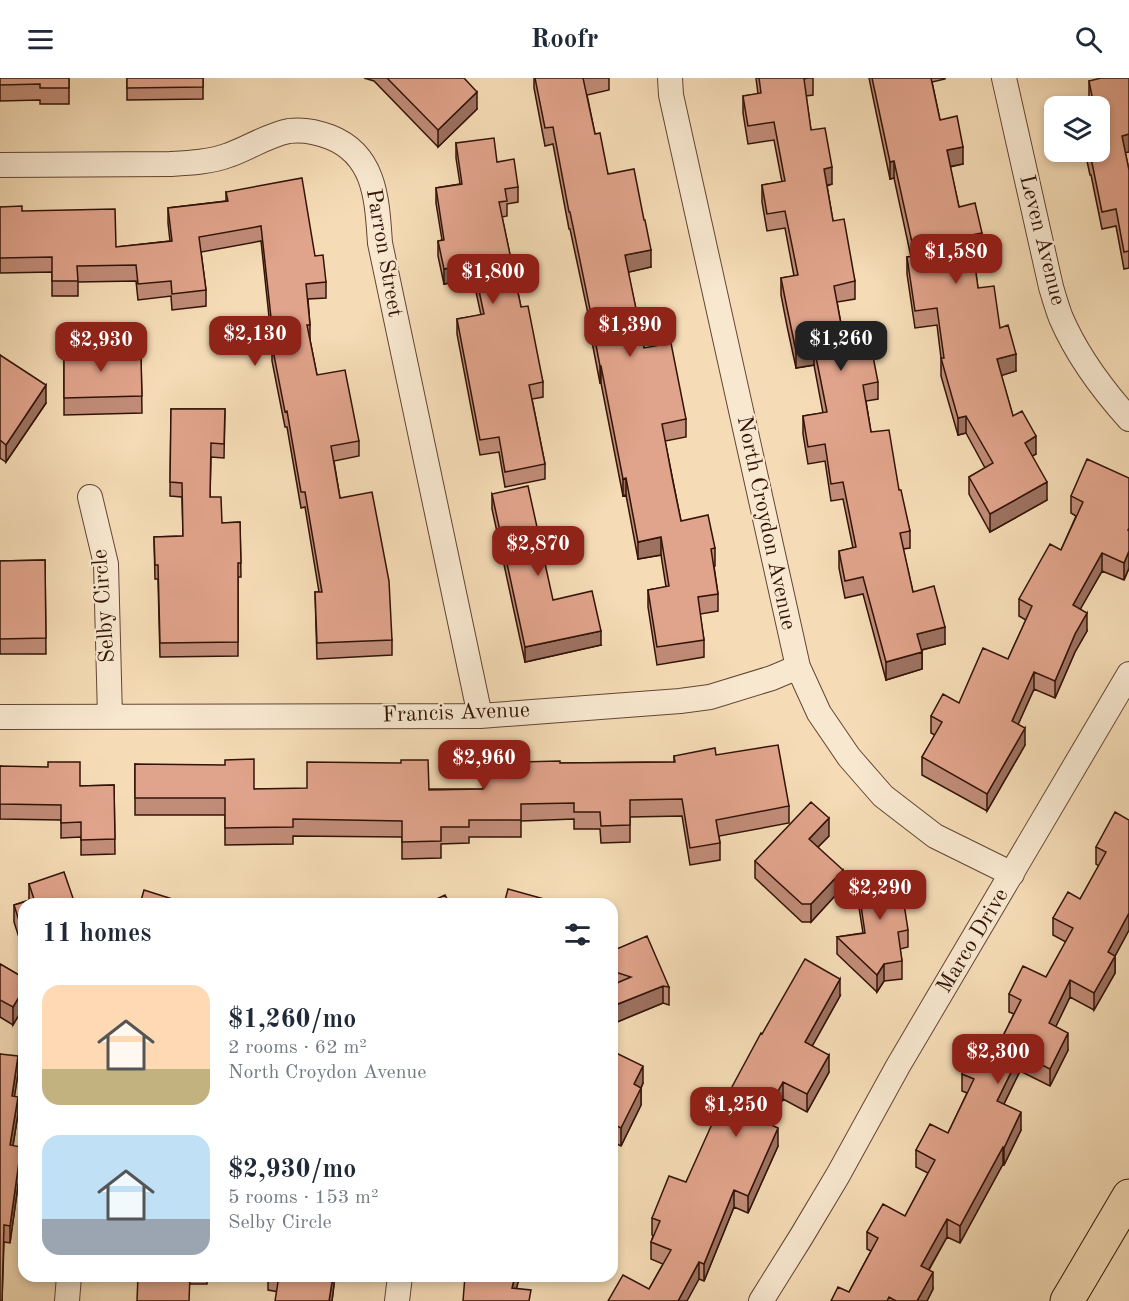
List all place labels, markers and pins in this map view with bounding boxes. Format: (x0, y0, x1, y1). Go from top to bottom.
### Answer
pin: $1,580 (907, 234, 1005, 285)
pin: $1,800 (444, 254, 542, 305)
pin: $1,390 (581, 307, 679, 358)
pin: $2,130 (206, 316, 304, 367)
pin: $1,260 (792, 321, 890, 372)
pin: $2,930 (52, 322, 150, 373)
pin: $2,870 (489, 526, 587, 577)
pin: $2,960 (435, 740, 533, 791)
pin: $2,290 (831, 870, 929, 921)
pin: $2,300 (949, 1034, 1047, 1085)
pin: $1,250 (687, 1087, 785, 1138)

